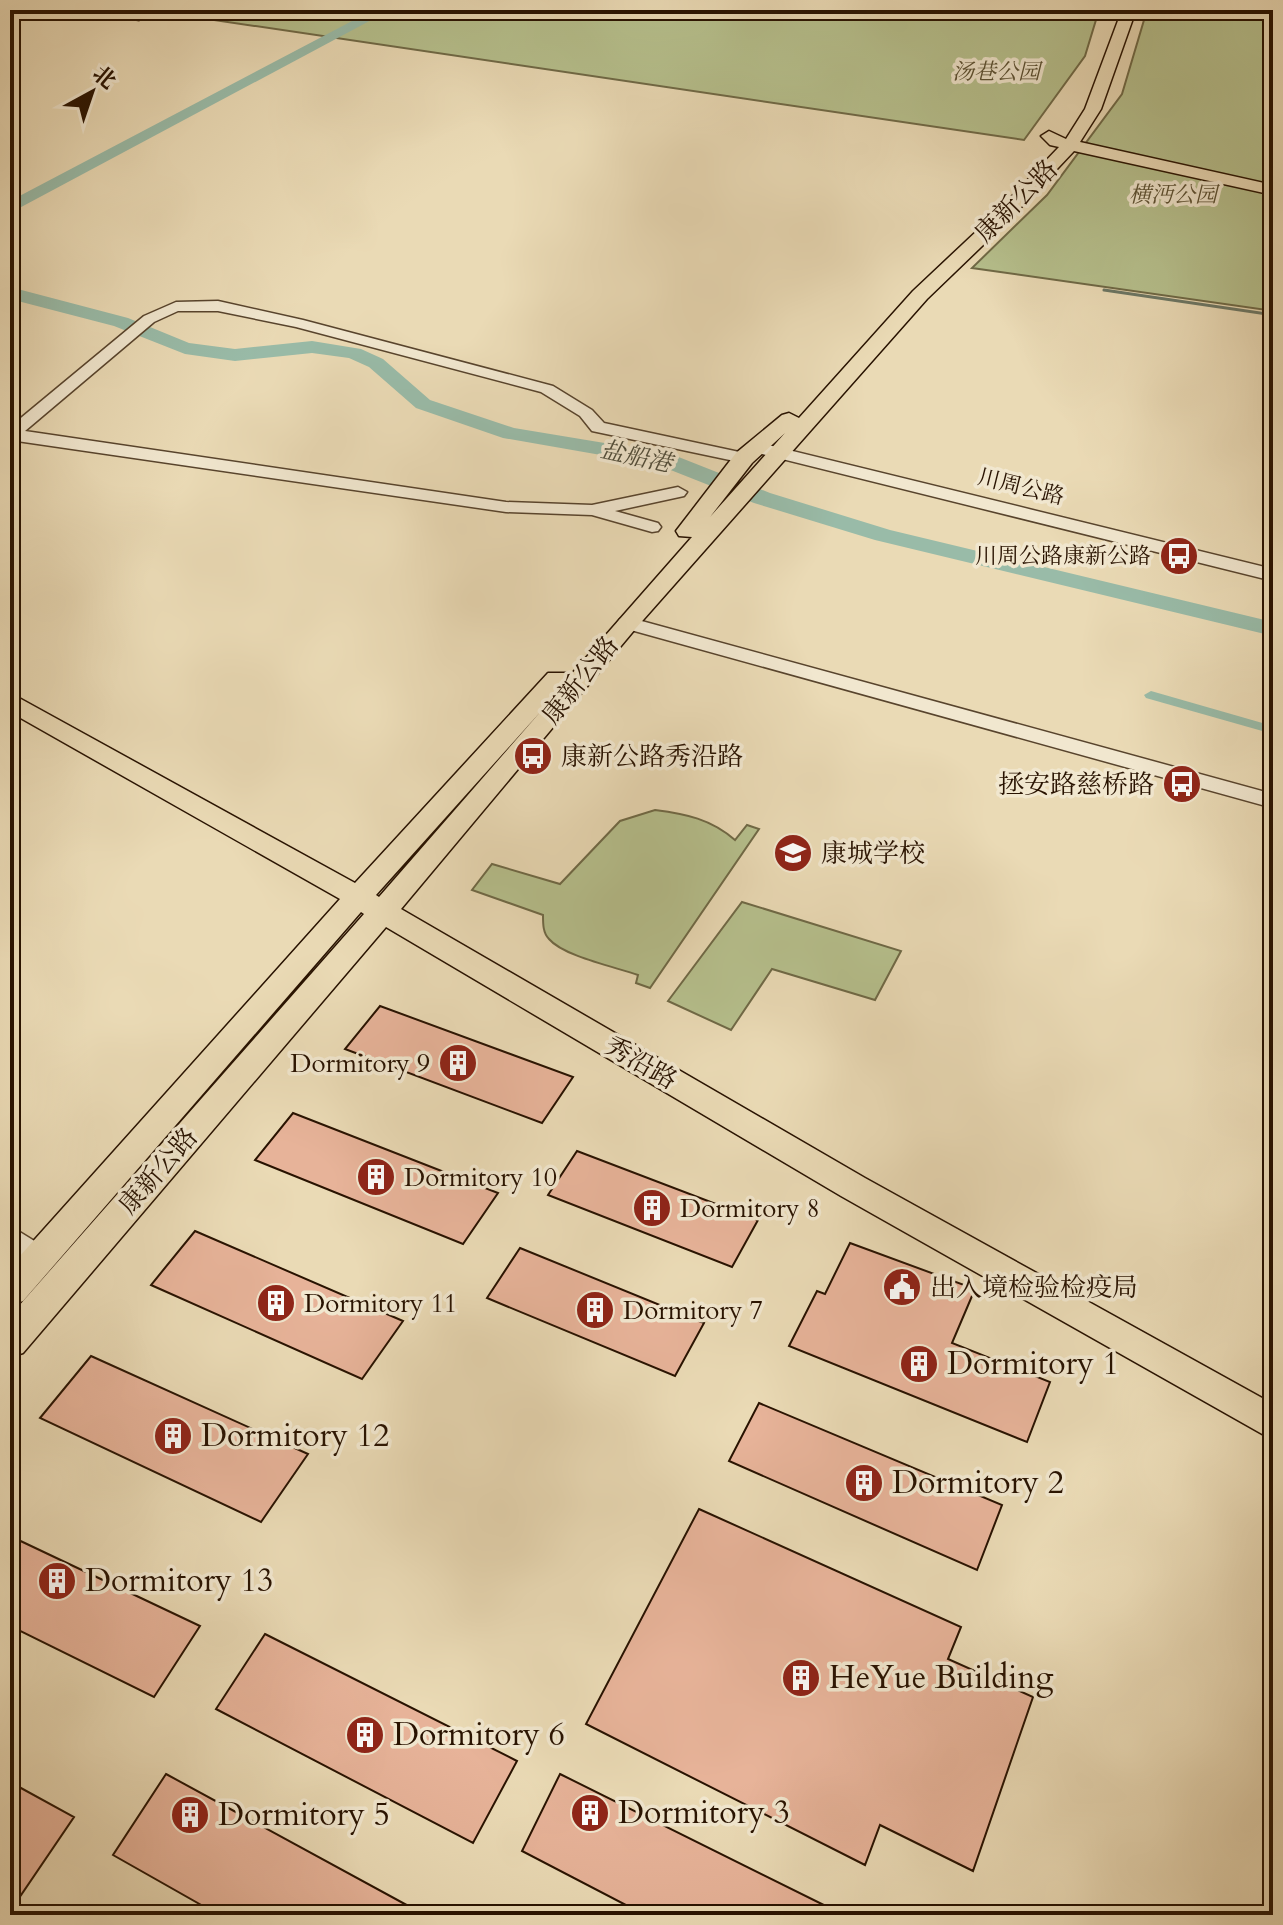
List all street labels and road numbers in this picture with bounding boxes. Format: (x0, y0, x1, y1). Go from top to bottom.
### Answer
street label: 康新公路 (967, 152, 1065, 250)
street label: 川周公路 (975, 462, 1067, 512)
street label: 康新公路 (534, 629, 626, 731)
street label: 秀沿路 (598, 1028, 684, 1098)
street label: 康新公路 (111, 1120, 205, 1222)

